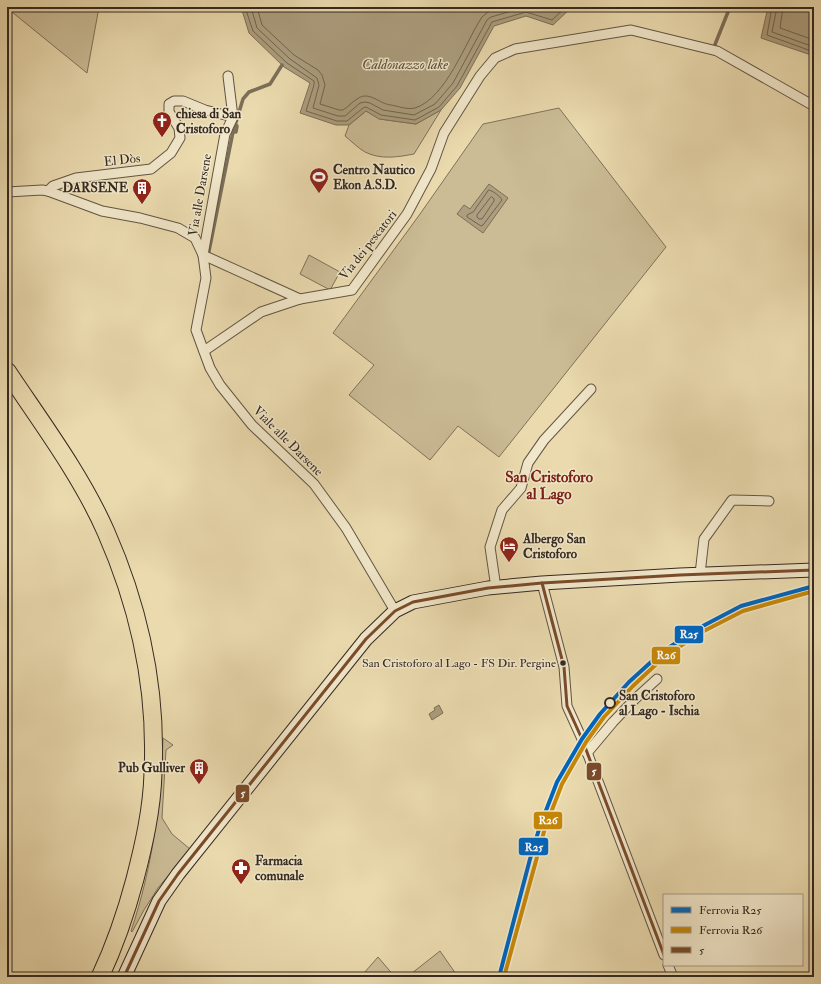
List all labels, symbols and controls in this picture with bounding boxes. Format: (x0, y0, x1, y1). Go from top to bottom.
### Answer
water label: Caldonazzo lake (362, 56, 448, 73)
place label: chiesa di San Cristoforo (176, 106, 242, 137)
church icon: chiesa di San Cristoforo (151, 110, 173, 138)
street label: El Dòs (103, 150, 142, 170)
street label: Via alle Darsene (185, 152, 215, 238)
place label: Centro Nautico Ekon A.S.D. (333, 162, 416, 193)
sports icon: Centro Nautico Ekon A.S.D. (308, 166, 330, 194)
building icon: DARSENE (131, 177, 153, 205)
place label: DARSENE (62, 180, 129, 196)
street label: Via dei pescatori (336, 206, 401, 284)
street label: Viale alle Darsene (250, 403, 327, 480)
district label: San Cristoforo al Lago (505, 468, 594, 505)
place label: Albergo San Cristoforo (522, 531, 586, 562)
hotel icon: Albergo San Cristoforo (498, 535, 520, 563)
line badge: R25 (674, 625, 704, 644)
text: R25 (680, 628, 698, 641)
line badge: R26 (651, 646, 681, 665)
text: R26 (657, 649, 677, 662)
place label: San Cristoforo al Lago - FS Dir. Pergine (362, 656, 556, 671)
marker: San Cristoforo al Lago - FS Dir. Pergine (558, 658, 568, 668)
place label: San Cristoforo al Lago - Ischia (619, 688, 700, 720)
marker: San Cristoforo al Lago - Ischia (604, 697, 616, 709)
building icon: Pub Gulliver (188, 757, 210, 785)
place label: Pub Gulliver (118, 760, 186, 776)
line badge: 5 (586, 762, 602, 781)
text: 5 (592, 765, 597, 778)
line badge: 5 (235, 784, 250, 803)
text: 5 (241, 787, 246, 800)
line badge: R26 (533, 811, 563, 830)
text: R26 (539, 814, 559, 827)
line badge: R25 (518, 837, 549, 856)
text: R25 (525, 841, 543, 854)
place label: Farmacia comunale (255, 853, 304, 884)
pharmacy icon: Farmacia comunale (230, 857, 252, 885)
legend (663, 894, 803, 966)
text: Ferrovia R25 (699, 903, 762, 918)
text: Ferrovia R26 (699, 923, 763, 938)
text: 5 (699, 943, 705, 958)

